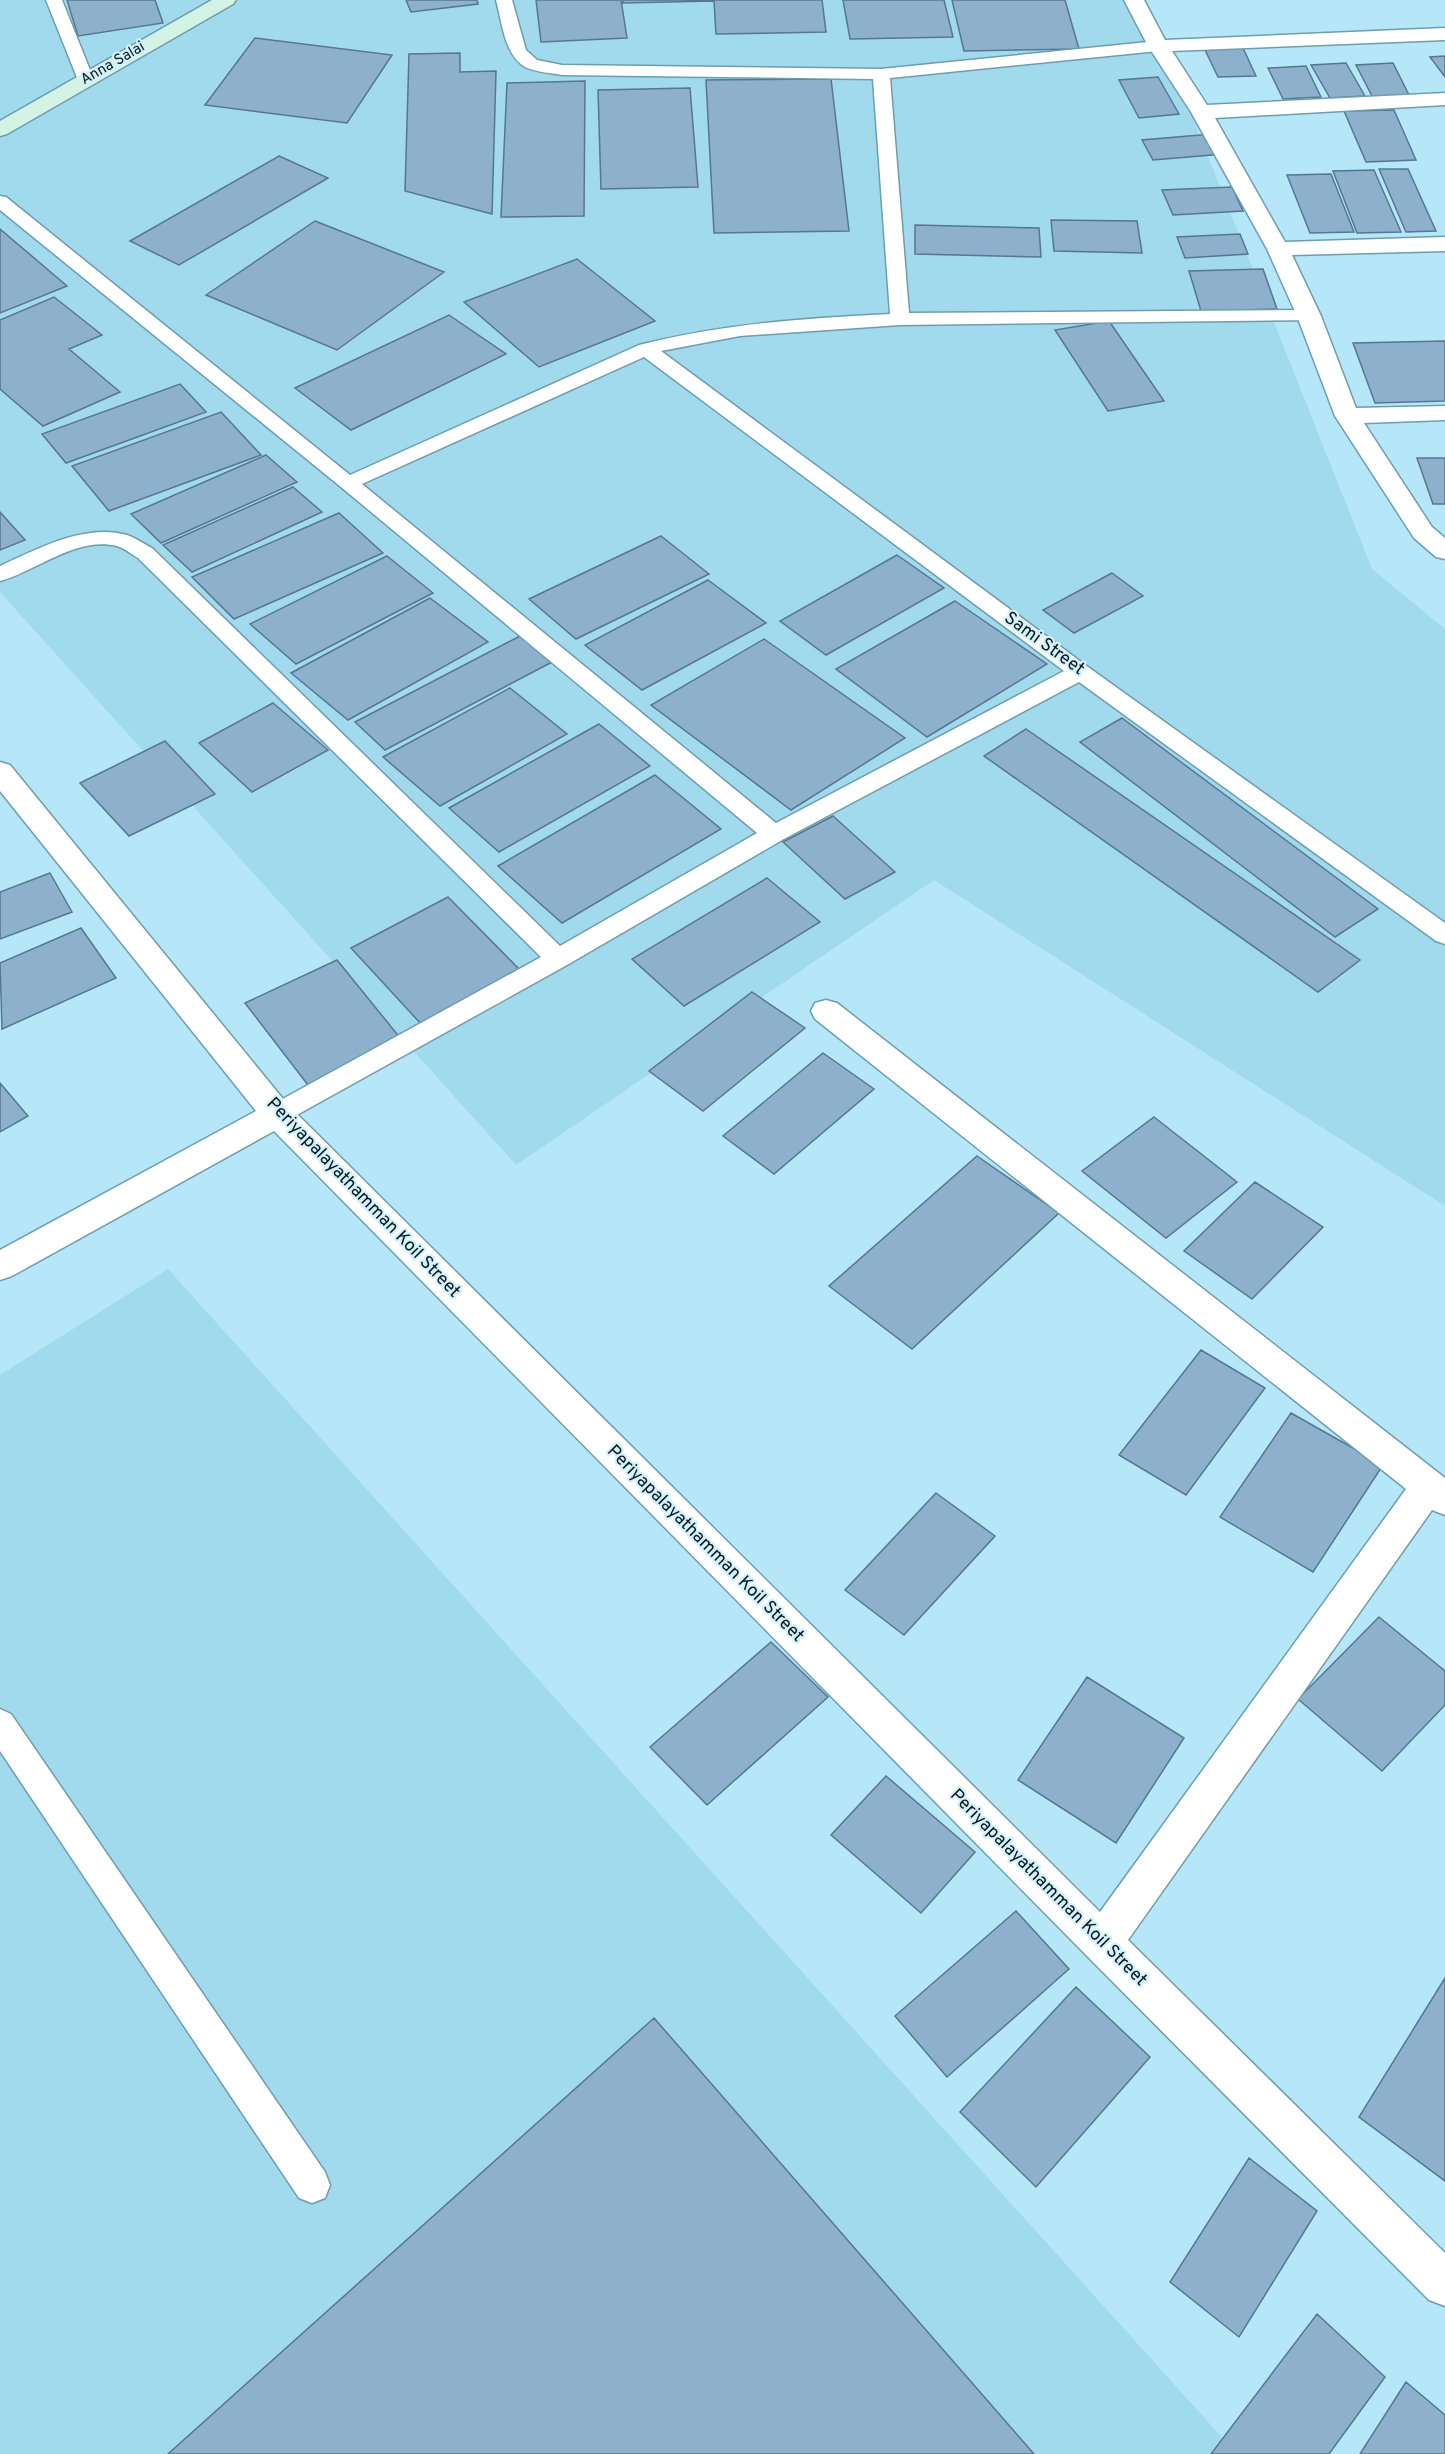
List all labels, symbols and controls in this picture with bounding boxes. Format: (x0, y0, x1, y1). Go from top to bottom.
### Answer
street label: Anna Salai (77, 38, 149, 90)
street label: Sami Street (999, 607, 1089, 681)
street label: Periyapalayathamman Koil Street (261, 1093, 465, 1303)
street label: Periyapalayathamman Koil Street (601, 1440, 809, 1648)
street label: Periyapalayathamman Koil Street (944, 1784, 1152, 1992)

